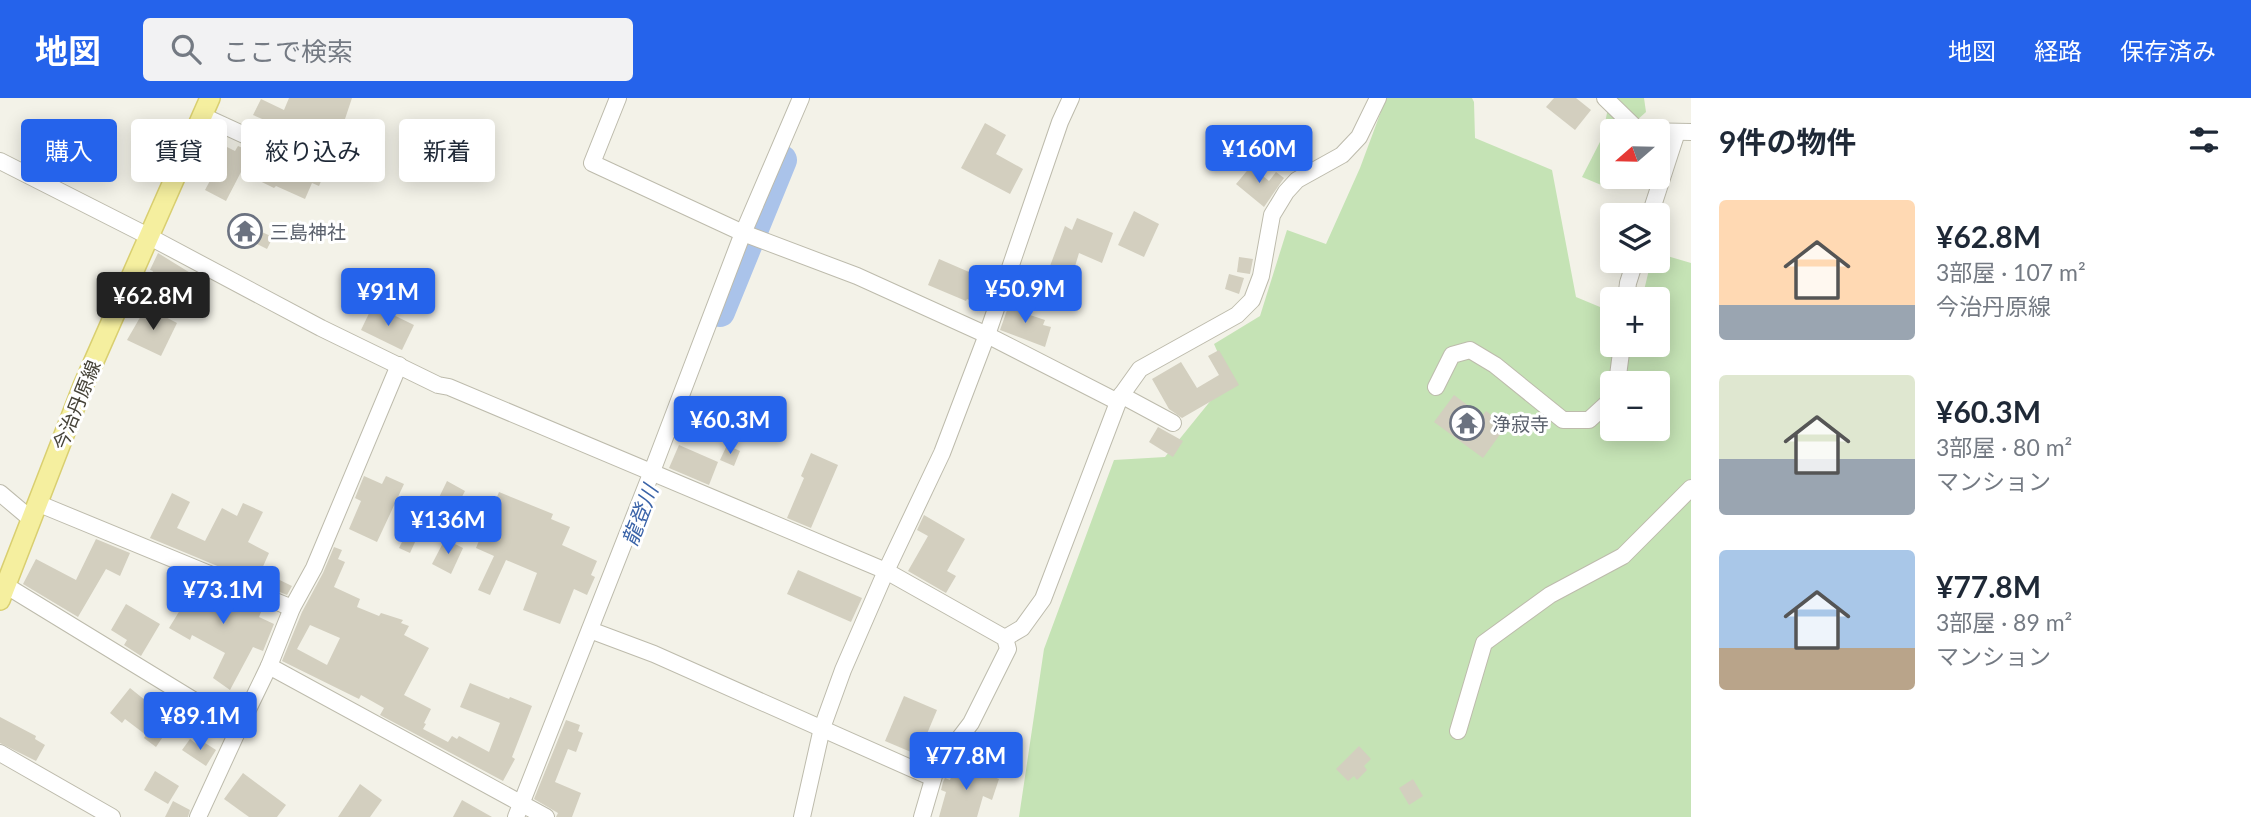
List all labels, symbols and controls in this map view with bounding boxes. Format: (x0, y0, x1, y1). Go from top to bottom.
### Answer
search box (143, 18, 633, 81)
text: 地図 (35, 30, 101, 70)
icon: search (167, 30, 205, 68)
text: ここで検索 (223, 35, 353, 67)
text: 地図 (1948, 36, 1996, 65)
text: 経路 (2034, 36, 2082, 65)
text: 保存済み (2120, 36, 2216, 65)
chip: 購入 (21, 119, 117, 182)
chip: 賃貸 (131, 119, 227, 182)
chip: 絞り込み (241, 119, 385, 182)
chip: 新着 (399, 119, 495, 182)
north arrow (1600, 119, 1670, 189)
map controls (1600, 119, 1670, 441)
icon: filters (2185, 121, 2223, 159)
text: 9件の物件 (1719, 123, 1856, 159)
pin: ¥160M (1210, 126, 1308, 185)
text: ¥160M (1221, 134, 1297, 162)
button: layers (1600, 203, 1670, 273)
temple icon: 三島神社 (226, 212, 264, 250)
text: ¥62.8M (1936, 218, 2041, 254)
place label: 三島神社 (270, 220, 346, 243)
icon: home (1775, 228, 1859, 312)
text: 3部屋 · 107 m² (1936, 258, 2086, 286)
pin: ¥50.9M (968, 266, 1082, 325)
pin: ¥91M (347, 268, 429, 328)
pin: ¥62.8M (96, 272, 210, 332)
text: ¥50.9M (985, 274, 1065, 302)
text: ¥91M (357, 277, 419, 305)
text: ¥62.8M (113, 281, 193, 309)
button: + (1600, 287, 1670, 357)
text: 今治丹原線 (1936, 292, 2051, 320)
street label: 今治丹原線 (48, 357, 104, 453)
button: − (1600, 371, 1670, 441)
text: ¥60.3M (1936, 393, 2041, 429)
pin: ¥60.3M (673, 396, 787, 456)
icon: home (1775, 403, 1859, 487)
temple icon: 浄寂寺 (1448, 404, 1486, 442)
text: ¥60.3M (690, 405, 770, 433)
place label: 浄寂寺 (1492, 412, 1549, 435)
text: 3部屋 · 80 m² (1936, 433, 2072, 461)
text: マンション (1936, 467, 2051, 495)
water label: 龍登川 (616, 479, 663, 549)
pin: ¥136M (399, 496, 497, 556)
text: ¥136M (410, 505, 486, 533)
pin: ¥73.1M (166, 566, 280, 626)
text: ¥77.8M (1936, 568, 2041, 604)
text: ¥73.1M (183, 575, 263, 603)
icon: home (1775, 578, 1859, 662)
text: 3部屋 · 89 m² (1936, 608, 2072, 636)
text: マンション (1936, 642, 2051, 670)
pin: ¥89.1M (143, 692, 257, 752)
text: ¥89.1M (160, 701, 240, 729)
pin: ¥77.8M (909, 732, 1023, 792)
text: ¥77.8M (926, 741, 1006, 769)

